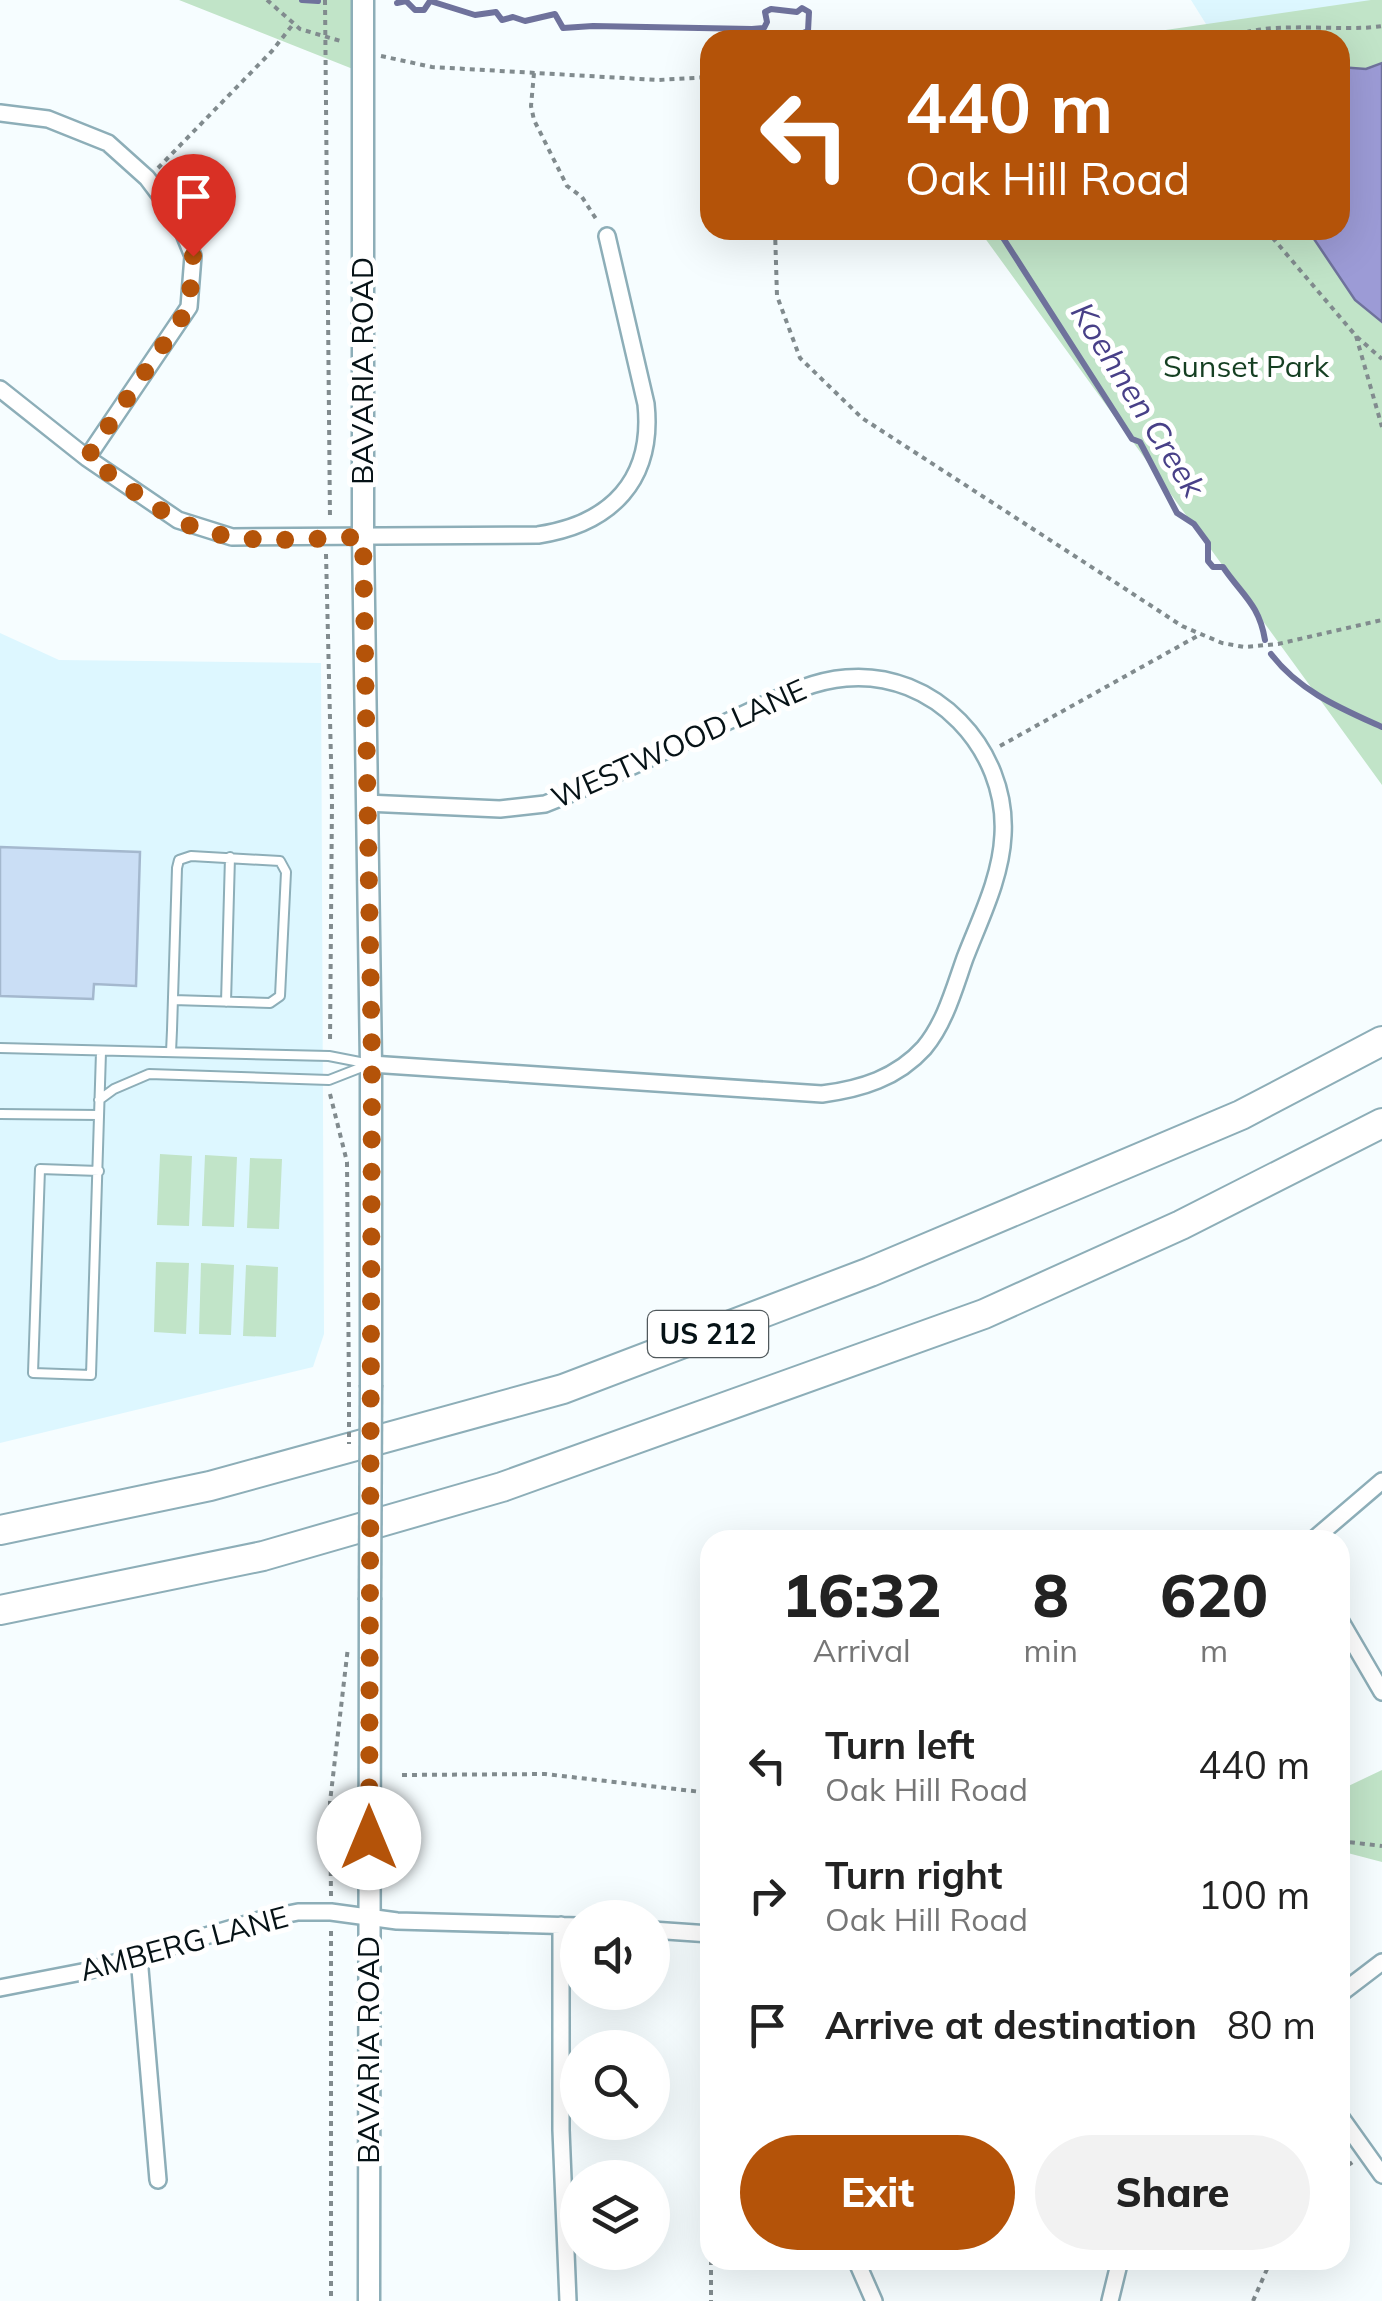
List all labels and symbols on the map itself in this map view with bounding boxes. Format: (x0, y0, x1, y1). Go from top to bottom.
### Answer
pin (151, 154, 236, 257)
street label: BAVARIA ROAD (343, 257, 381, 485)
water label: Koehnen Creek (1063, 295, 1215, 506)
park label: Sunset Park (1163, 347, 1330, 385)
street label: WESTWOOD LANE (545, 670, 812, 816)
road number: US 212 (648, 1311, 768, 1357)
position arrow (317, 1786, 421, 1890)
street label: AMBERG LANE (75, 1897, 292, 1989)
street label: BAVARIA ROAD (349, 1936, 387, 2164)

